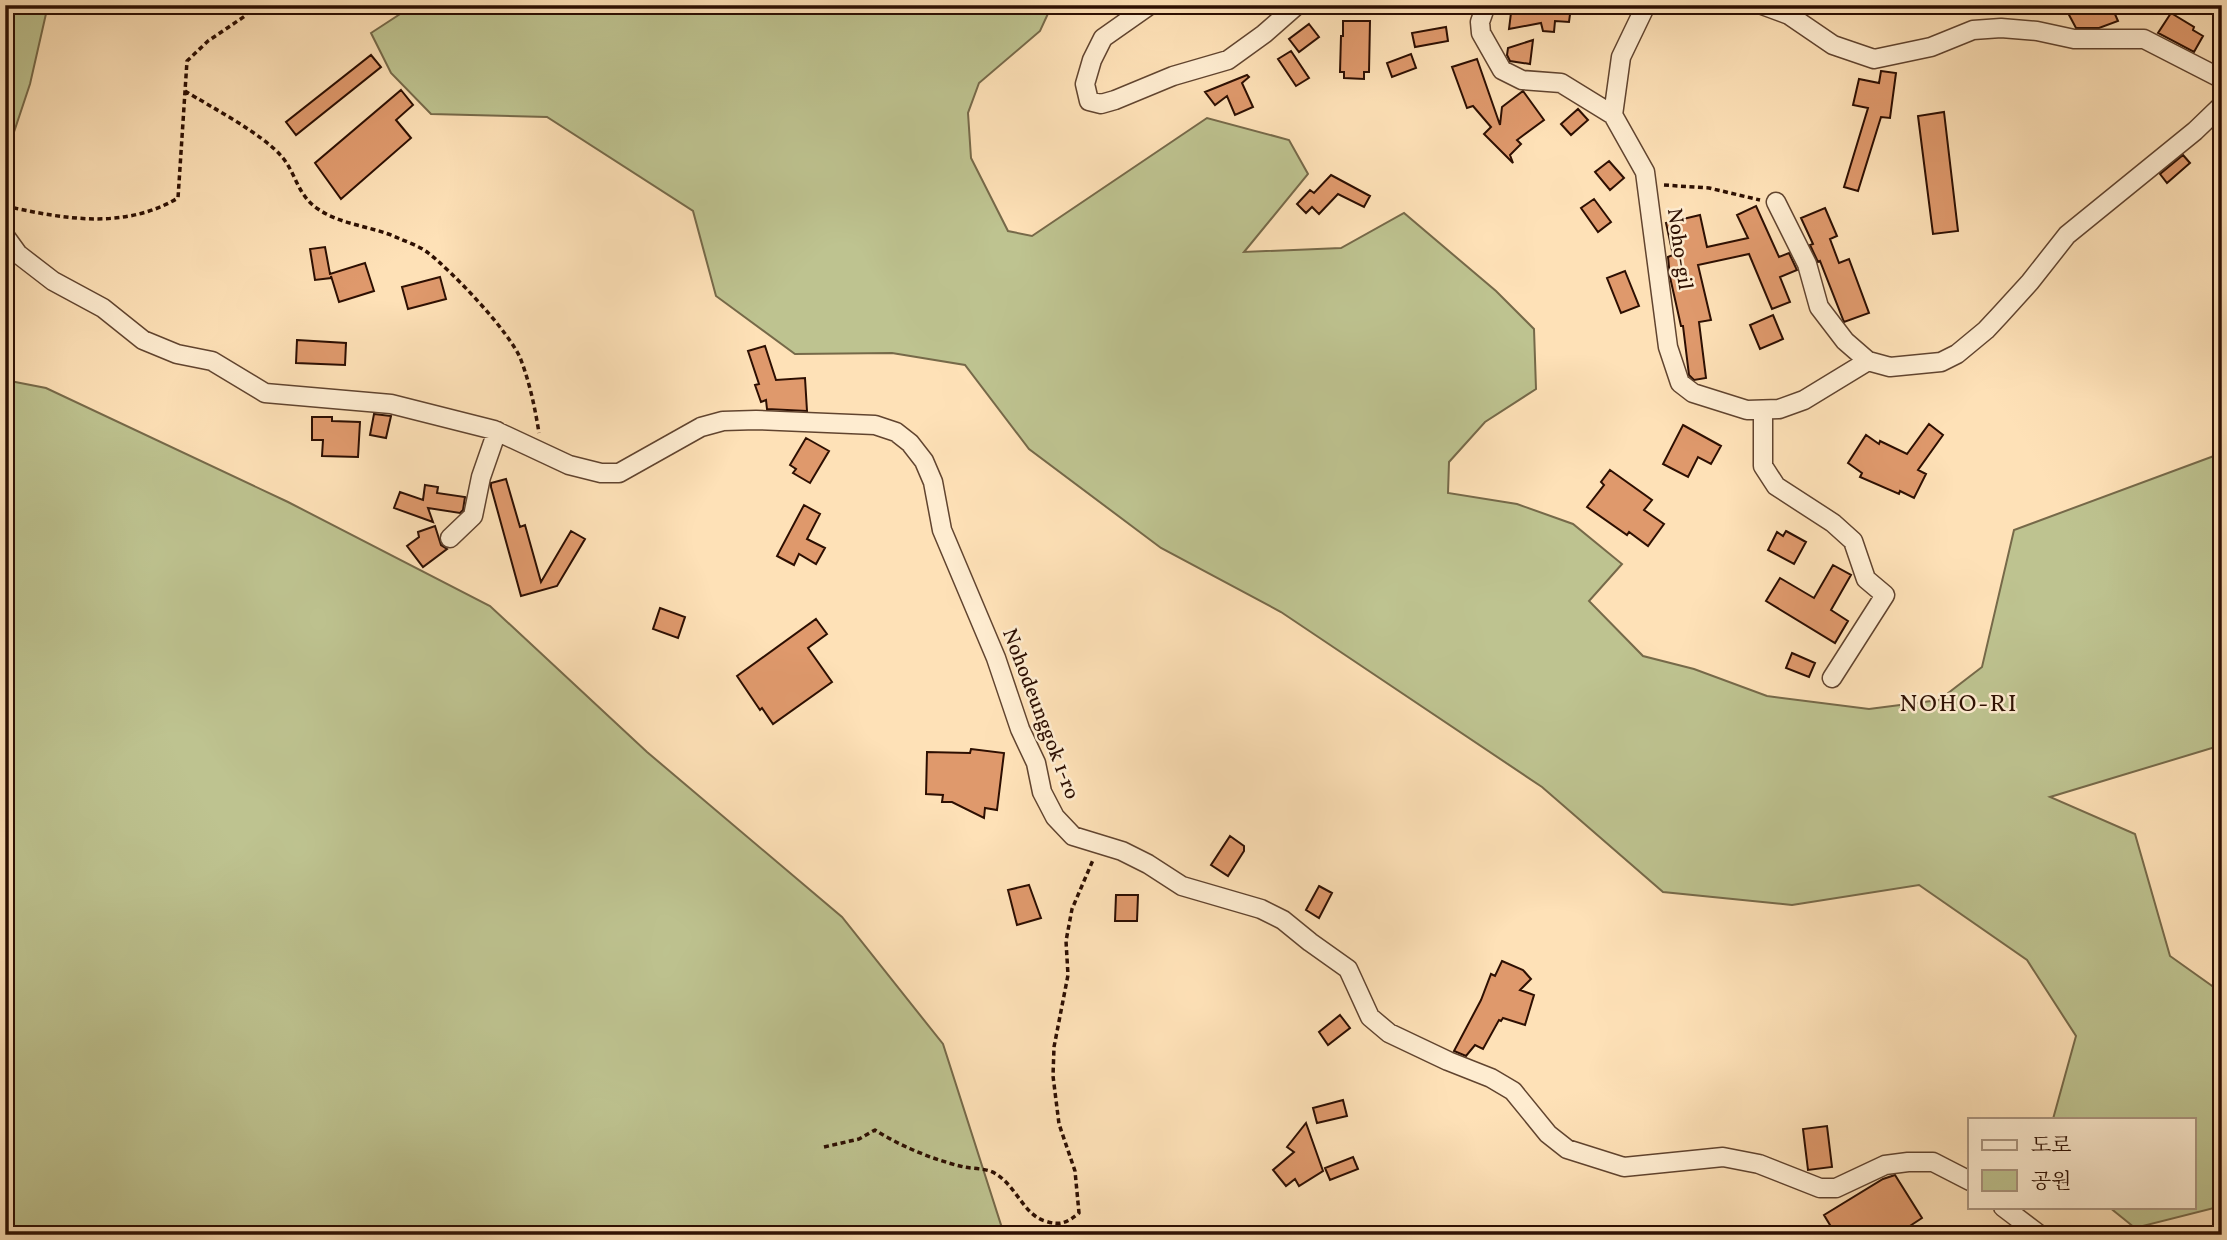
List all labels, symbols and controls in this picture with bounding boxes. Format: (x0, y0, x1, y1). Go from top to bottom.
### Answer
street label: Noho-gil (1659, 206, 1699, 292)
street label: Nohodeunggok 1-ro (994, 624, 1086, 804)
district label: NOHO-RI (1899, 688, 2019, 722)
legend (1968, 1118, 2196, 1208)
text: 도로 (2031, 1132, 2072, 1161)
text: 공원 (2031, 1168, 2072, 1197)

